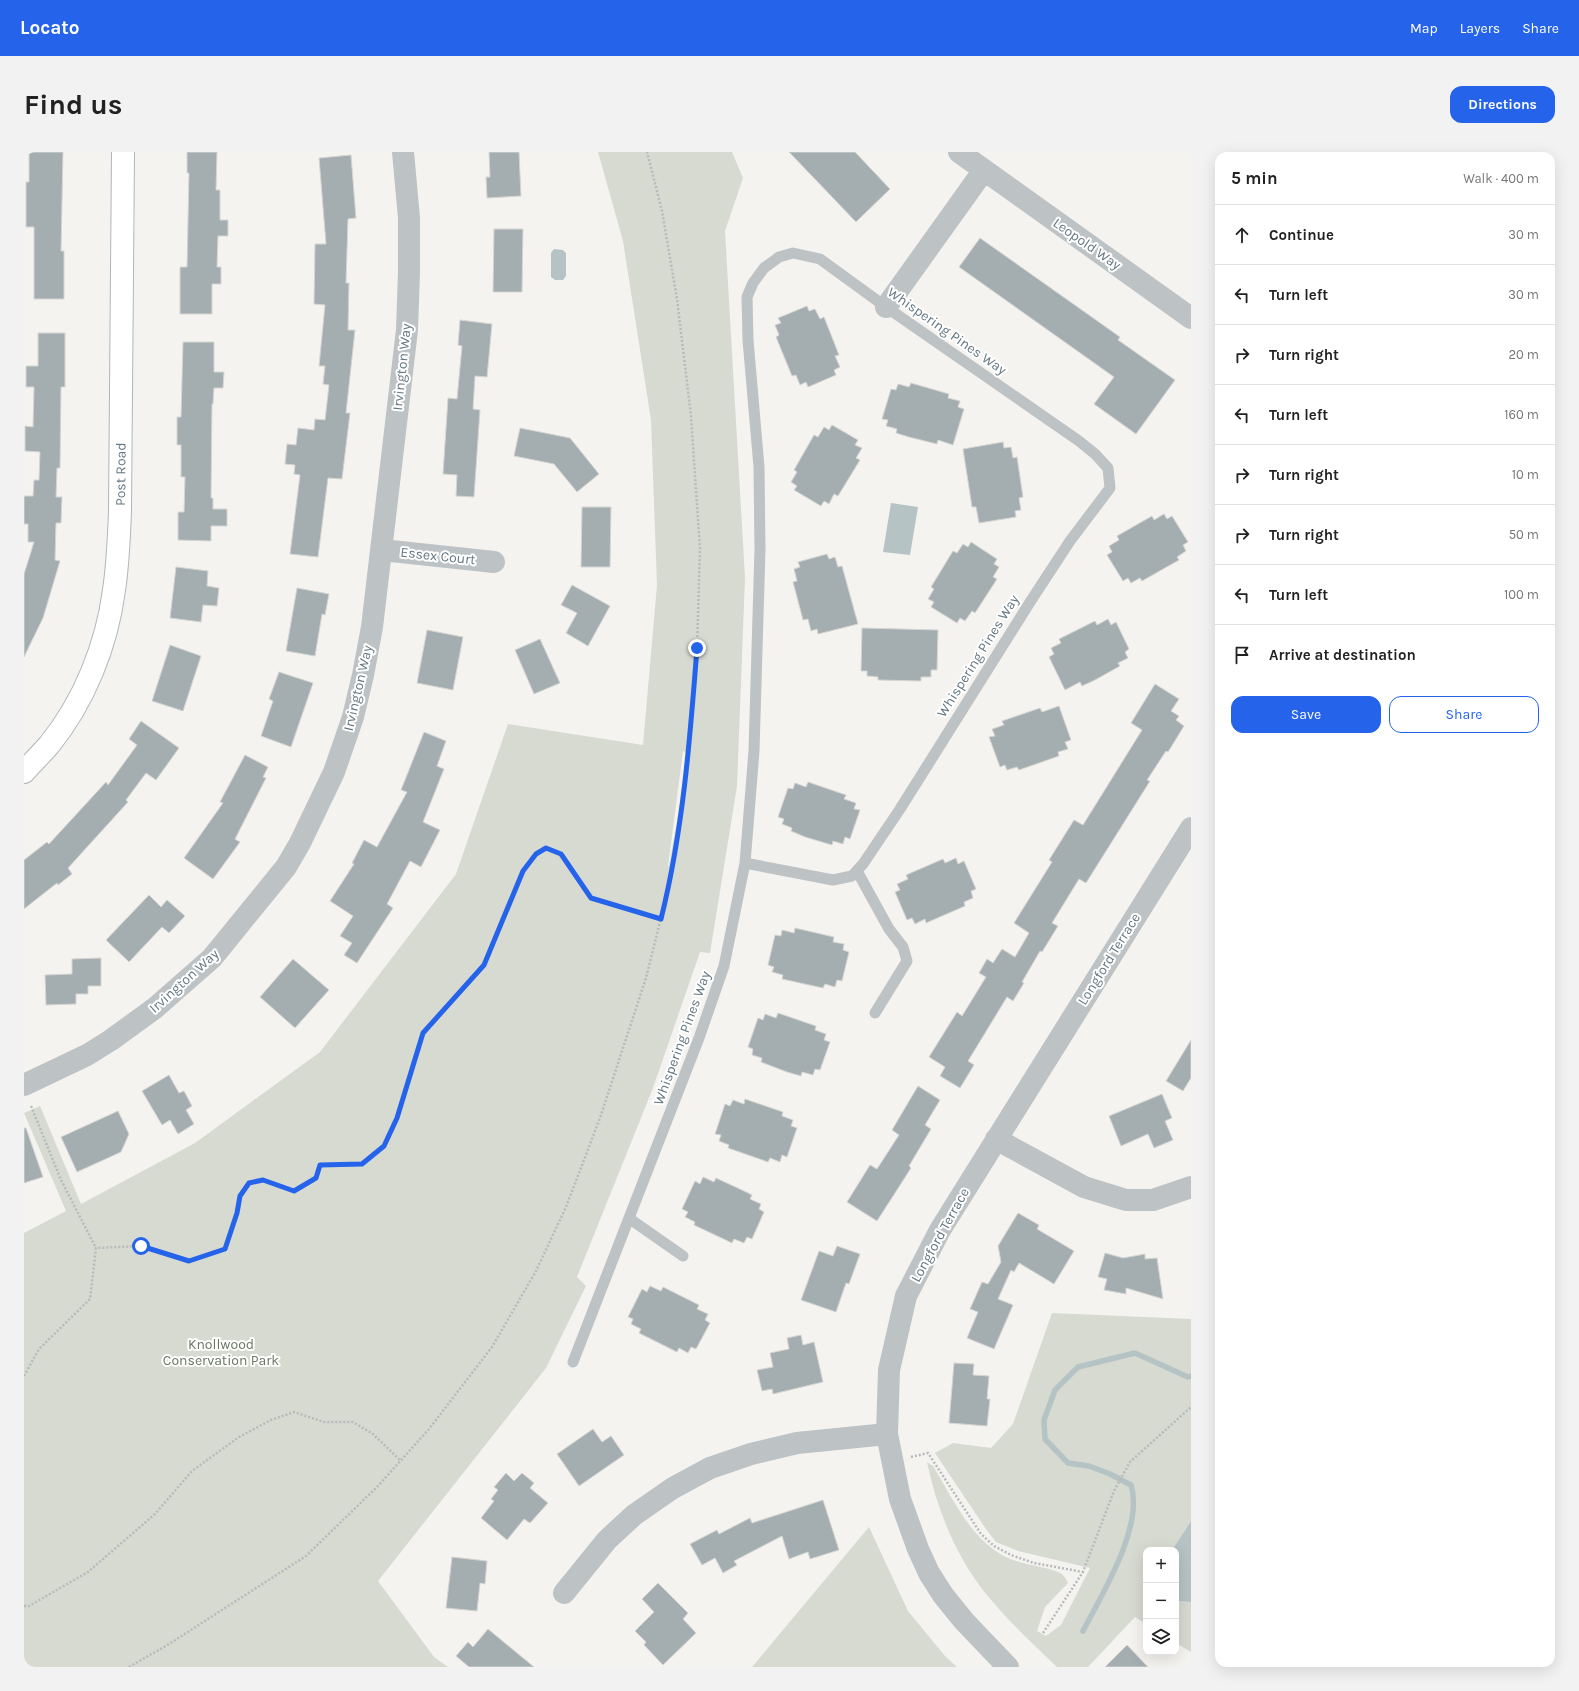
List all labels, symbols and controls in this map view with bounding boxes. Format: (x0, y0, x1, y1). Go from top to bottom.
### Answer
text: Locato (20, 17, 80, 39)
text: Map (1410, 20, 1438, 37)
text: Layers (1460, 20, 1500, 37)
text: Share (1522, 20, 1559, 37)
button: Directions (1450, 86, 1555, 123)
text: Find us (24, 88, 123, 121)
text: 5 min (1231, 168, 1278, 188)
text: Walk · 400 m (1463, 171, 1539, 186)
street label: Leopold Way (1050, 214, 1125, 274)
icon: ahead (1231, 224, 1253, 246)
text: Continue (1269, 226, 1334, 244)
text: 30 m (1508, 227, 1539, 242)
street label: Whispering Pines Way (884, 284, 1010, 379)
icon: left (1231, 284, 1253, 306)
text: Turn left (1269, 286, 1328, 304)
text: 30 m (1508, 287, 1539, 302)
street label: Irvington Way (389, 322, 415, 411)
icon: right (1231, 344, 1253, 366)
text: Turn right (1269, 346, 1339, 364)
text: 20 m (1509, 347, 1539, 362)
icon: left (1231, 404, 1253, 426)
text: Turn left (1269, 406, 1328, 424)
text: 160 m (1504, 407, 1539, 422)
street label: Post Road (112, 442, 129, 506)
icon: right (1231, 464, 1253, 486)
text: Turn right (1269, 466, 1339, 484)
text: 10 m (1512, 467, 1539, 482)
icon: right (1231, 524, 1253, 546)
text: Turn right (1269, 526, 1339, 544)
text: 50 m (1509, 527, 1539, 542)
street label: Essex Court (400, 544, 476, 568)
icon: left (1231, 584, 1253, 606)
text: Turn left (1269, 586, 1328, 604)
text: 100 m (1504, 587, 1539, 602)
street label: Whispering Pines Way (933, 591, 1023, 720)
route end (688, 639, 706, 657)
street label: Irvington Way (340, 643, 376, 733)
icon: arrive (1231, 644, 1253, 666)
text: Arrive at destination (1269, 646, 1416, 664)
button: Save (1231, 696, 1381, 733)
button: Share (1389, 696, 1539, 733)
street label: Longford Terrace (1074, 910, 1144, 1008)
street label: Irvington Way (146, 945, 223, 1017)
street label: Whispering Pines Way (650, 968, 714, 1107)
street label: Longford Terrace (907, 1185, 973, 1285)
route start (132, 1237, 150, 1255)
park label: Knollwood Conservation Park (163, 1336, 279, 1369)
map controls (1143, 1547, 1179, 1655)
button: + (1143, 1547, 1179, 1583)
button: − (1143, 1583, 1179, 1619)
button: layers (1143, 1619, 1179, 1655)

